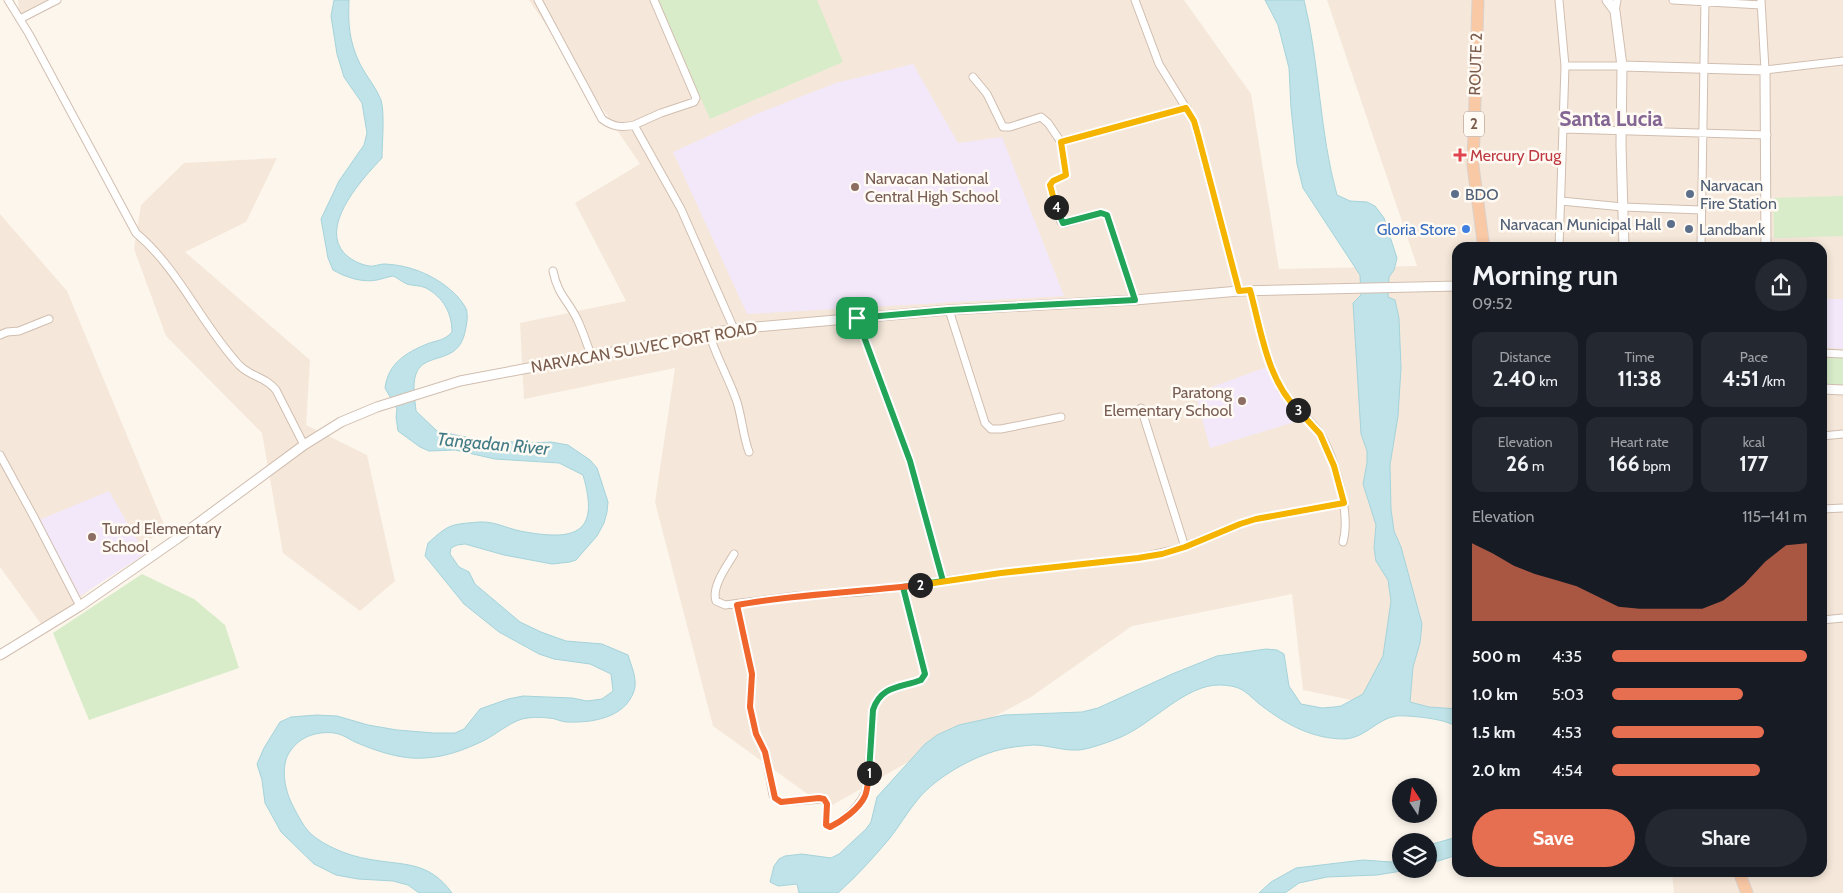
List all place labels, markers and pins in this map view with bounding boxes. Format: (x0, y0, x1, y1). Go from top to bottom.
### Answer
place label: Mercury Drug (1470, 146, 1562, 165)
marker: Mercury Drug (1454, 149, 1466, 161)
place label: Narvacan National Central High School (865, 169, 999, 206)
place label: Narvacan Fire Station (1700, 176, 1777, 213)
marker: Narvacan National Central High School (849, 181, 861, 193)
place label: BDO (1465, 185, 1499, 204)
marker: BDO (1449, 188, 1461, 200)
marker: Narvacan Fire Station (1684, 188, 1696, 200)
pin: 4 (1044, 194, 1068, 220)
place label: Narvacan Municipal Hall (1500, 215, 1661, 234)
marker: Narvacan Municipal Hall (1665, 218, 1677, 230)
place label: Gloria Store (1377, 220, 1456, 239)
place label: Landbank (1699, 220, 1766, 239)
marker: Gloria Store (1460, 223, 1472, 235)
marker: Landbank (1683, 223, 1695, 235)
pin (836, 297, 878, 339)
place label: Paratong Elementary School (1104, 383, 1233, 420)
marker: Paratong Elementary School (1236, 395, 1248, 407)
pin: 3 (1286, 398, 1310, 422)
place label: Turod Elementary School (102, 519, 222, 556)
marker: Turod Elementary School (86, 531, 98, 543)
pin: 2 (908, 572, 932, 598)
pin: 1 (856, 760, 882, 786)

